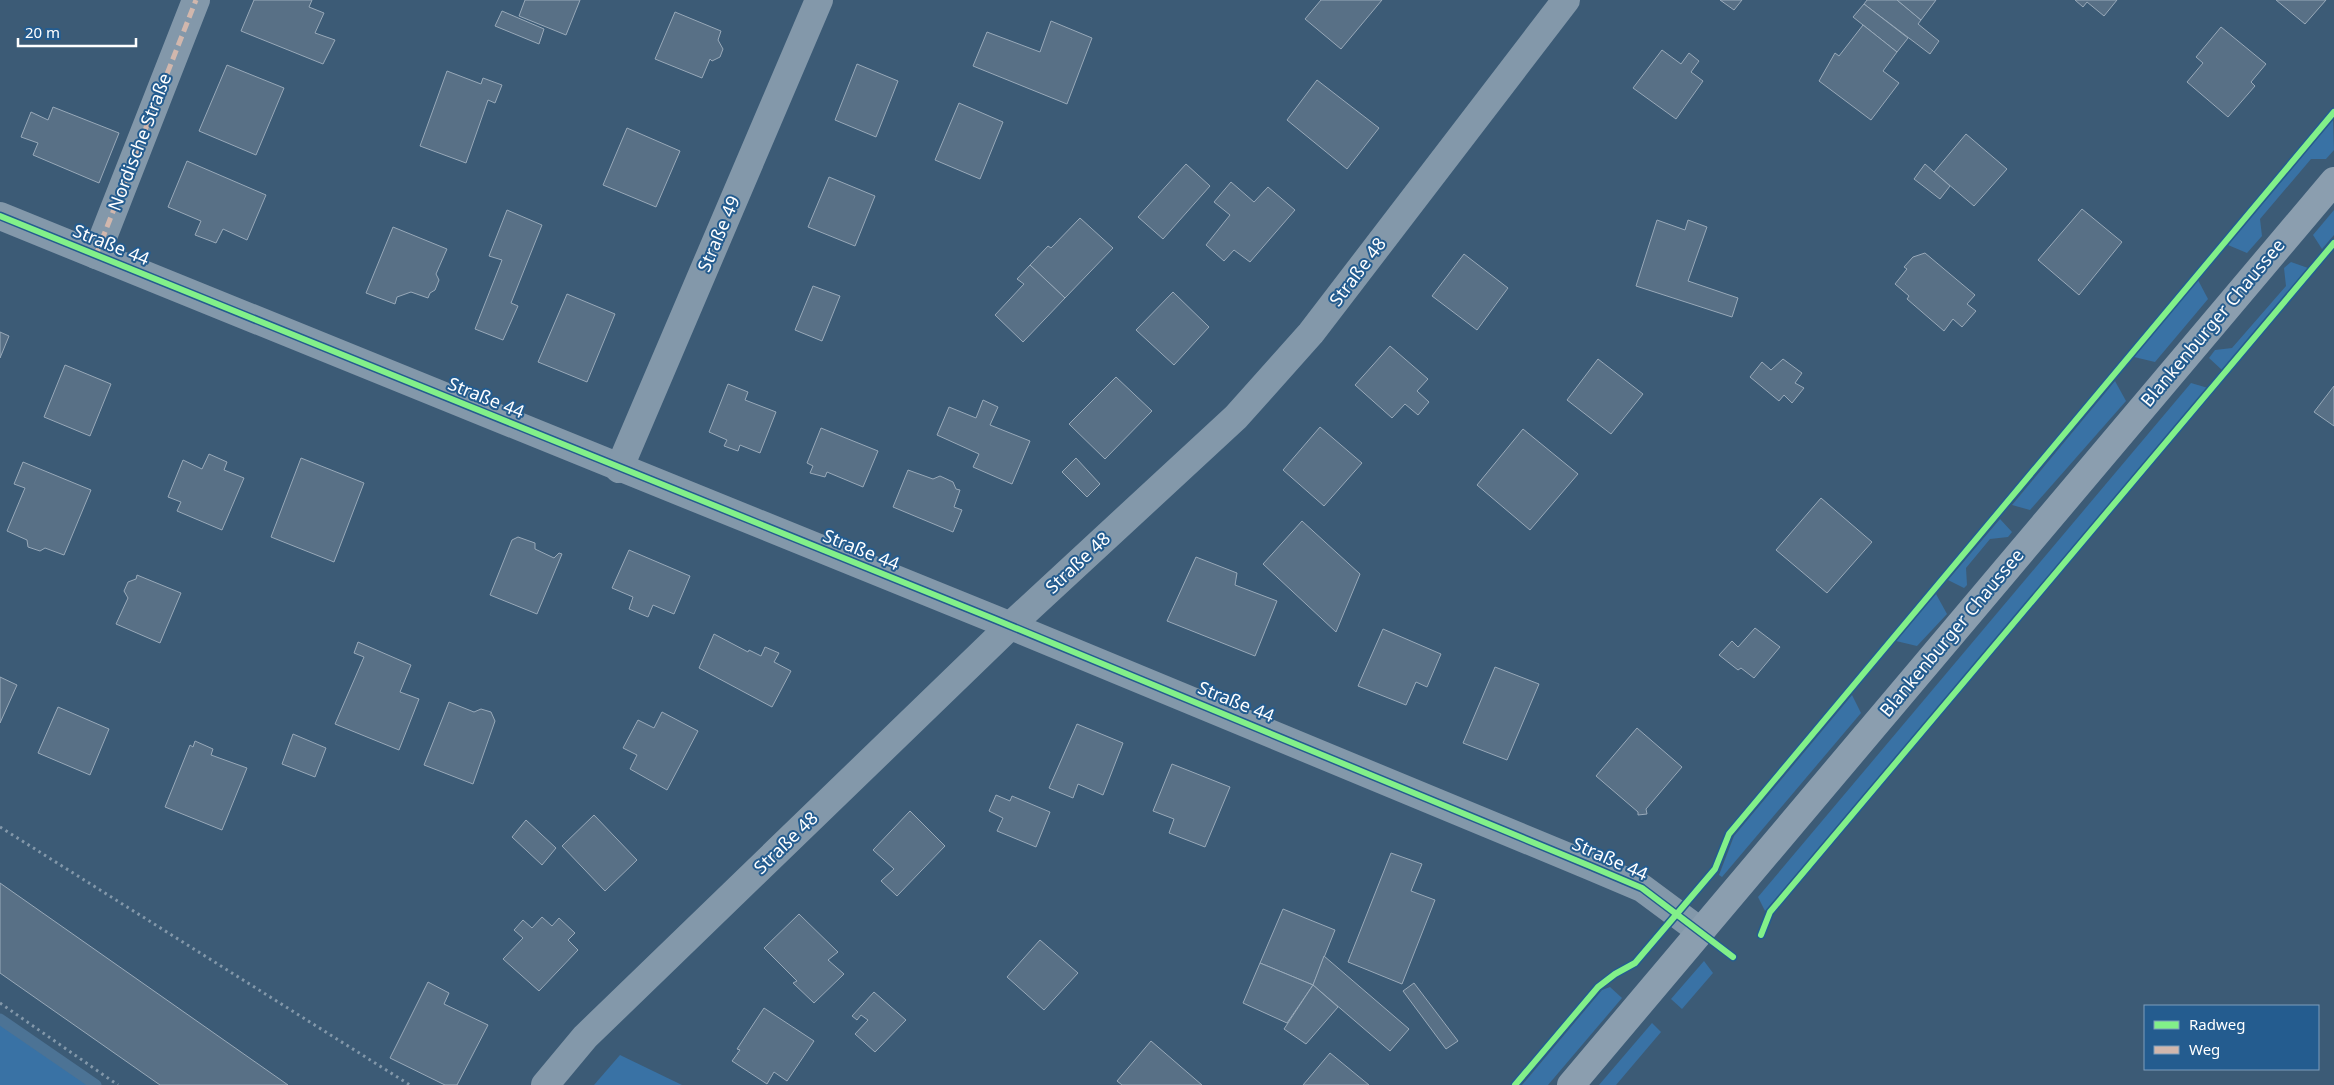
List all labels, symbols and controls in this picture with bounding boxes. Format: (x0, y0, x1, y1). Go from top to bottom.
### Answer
scale bar (18, 15, 135, 47)
text: 20 m (25, 22, 60, 42)
street label: Nordische Straße (102, 69, 176, 214)
street label: Straße 49 (691, 192, 745, 275)
street label: Straße 44 (70, 218, 153, 270)
street label: Straße 48 (1323, 232, 1391, 311)
street label: Blankenburger Chaussee (2135, 233, 2290, 411)
street label: Straße 44 (445, 371, 528, 423)
street label: Straße 44 (820, 523, 903, 575)
street label: Straße 48 (1040, 526, 1115, 598)
street label: Blankenburger Chaussee (1874, 543, 2029, 721)
street label: Straße 44 (1195, 675, 1278, 727)
street label: Straße 48 (748, 806, 823, 879)
street label: Straße 44 (1569, 831, 1652, 885)
legend (2144, 1005, 2319, 1070)
text: Radweg (2189, 1014, 2245, 1034)
text: Weg (2189, 1039, 2220, 1059)

